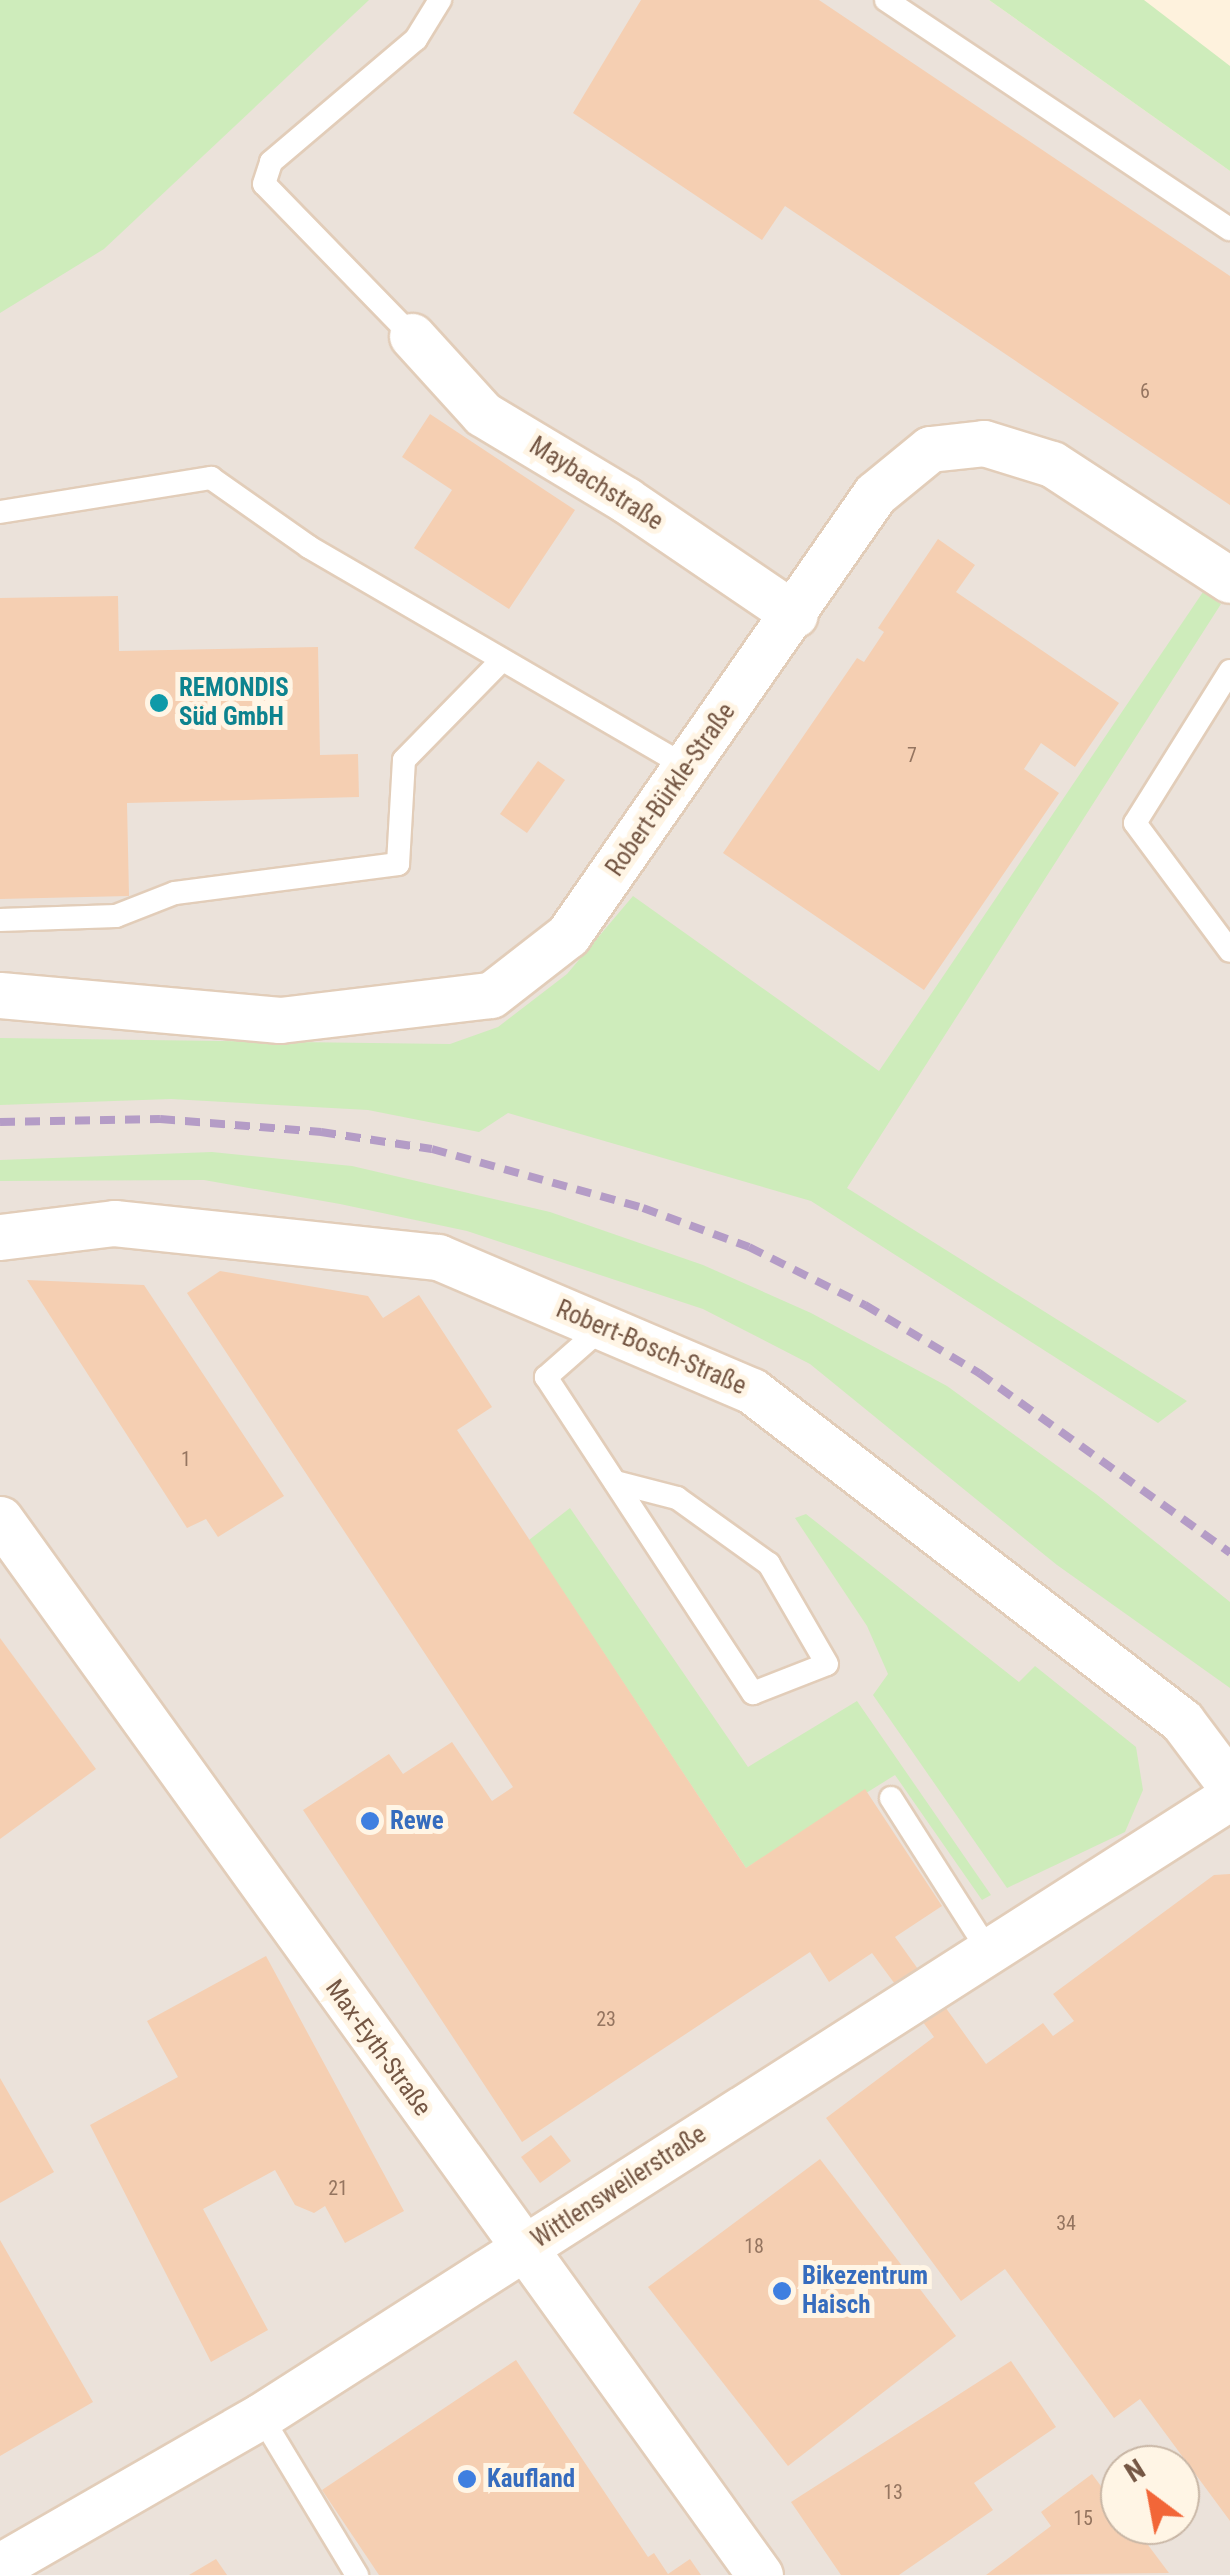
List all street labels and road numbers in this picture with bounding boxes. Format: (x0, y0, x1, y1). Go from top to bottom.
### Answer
street label: Maybachstraße (524, 431, 668, 537)
street label: Robert-Bürkle-Straße (600, 698, 742, 882)
street label: Robert-Bosch-Straße (552, 1294, 750, 1402)
street label: Max-Eyth-Straße (319, 1974, 437, 2122)
street label: Wittlensweilerstraße (526, 2119, 712, 2255)

